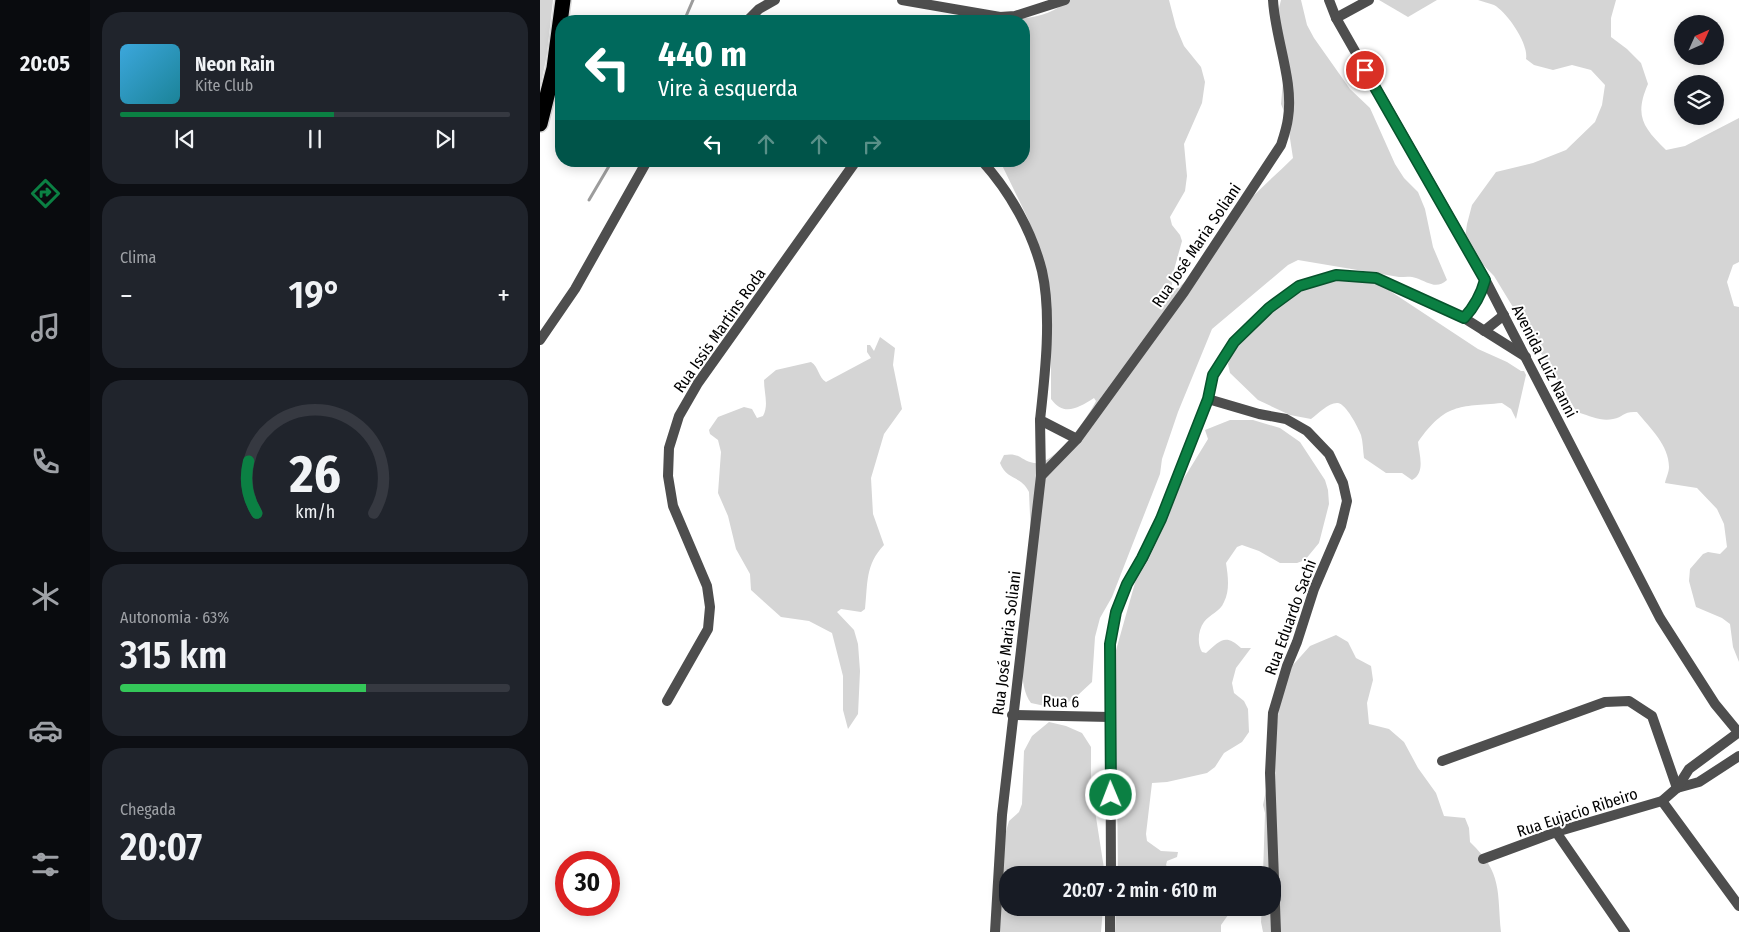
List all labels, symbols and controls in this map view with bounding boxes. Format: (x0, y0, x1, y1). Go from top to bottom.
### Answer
north arrow (1674, 15, 1724, 65)
map controls (1674, 15, 1724, 125)
text: 440 m (658, 33, 747, 75)
icon: left (575, 35, 640, 100)
pin (1344, 49, 1386, 91)
text: 20:05 (20, 50, 70, 77)
text: Neon Rain (195, 53, 275, 76)
icon: arrive (1351, 56, 1379, 84)
text: Vire à esquerda (658, 75, 798, 102)
button: layers (1674, 75, 1724, 125)
text: Kite Club (195, 76, 253, 95)
icon: previous (171, 125, 199, 153)
icon: pause (301, 125, 329, 153)
icon: next (431, 125, 459, 153)
icon: left (699, 130, 727, 158)
icon: ahead (752, 130, 780, 158)
icon: ahead (805, 130, 833, 158)
icon: right (858, 130, 886, 158)
icon: directions (28, 176, 63, 211)
street label: Rua José Maria Soliani (1148, 180, 1245, 311)
text: Clima (120, 248, 156, 267)
street label: Rua Issis Martins Roda (669, 264, 770, 396)
text: 19° (288, 272, 341, 318)
text: − (120, 279, 133, 312)
text: + (497, 279, 510, 312)
street label: Avenida Luiz Nanni (1508, 302, 1581, 421)
icon: music (28, 310, 63, 345)
text: 26 (288, 443, 341, 506)
icon: phone (28, 444, 63, 479)
text: km/h (295, 501, 335, 523)
street label: Rua Eduardo Sachi (1261, 557, 1320, 678)
street label: Rua José Maria Soliani (988, 570, 1025, 716)
icon: climate (28, 579, 63, 614)
text: Autonomia · 63% (120, 608, 229, 627)
text: 315 km (120, 632, 227, 678)
street label: Rua 6 (1043, 692, 1080, 711)
icon: car (28, 713, 63, 748)
position arrow (1084, 768, 1136, 820)
street label: Rua Eujacio Ribeiro (1514, 784, 1640, 841)
text: Chegada (120, 800, 176, 819)
text: 20:07 (120, 824, 202, 870)
icon: filters (28, 847, 63, 882)
speed limit sign: 30 (555, 851, 620, 916)
text: 20:07 · 2 min · 610 m (1063, 879, 1217, 902)

